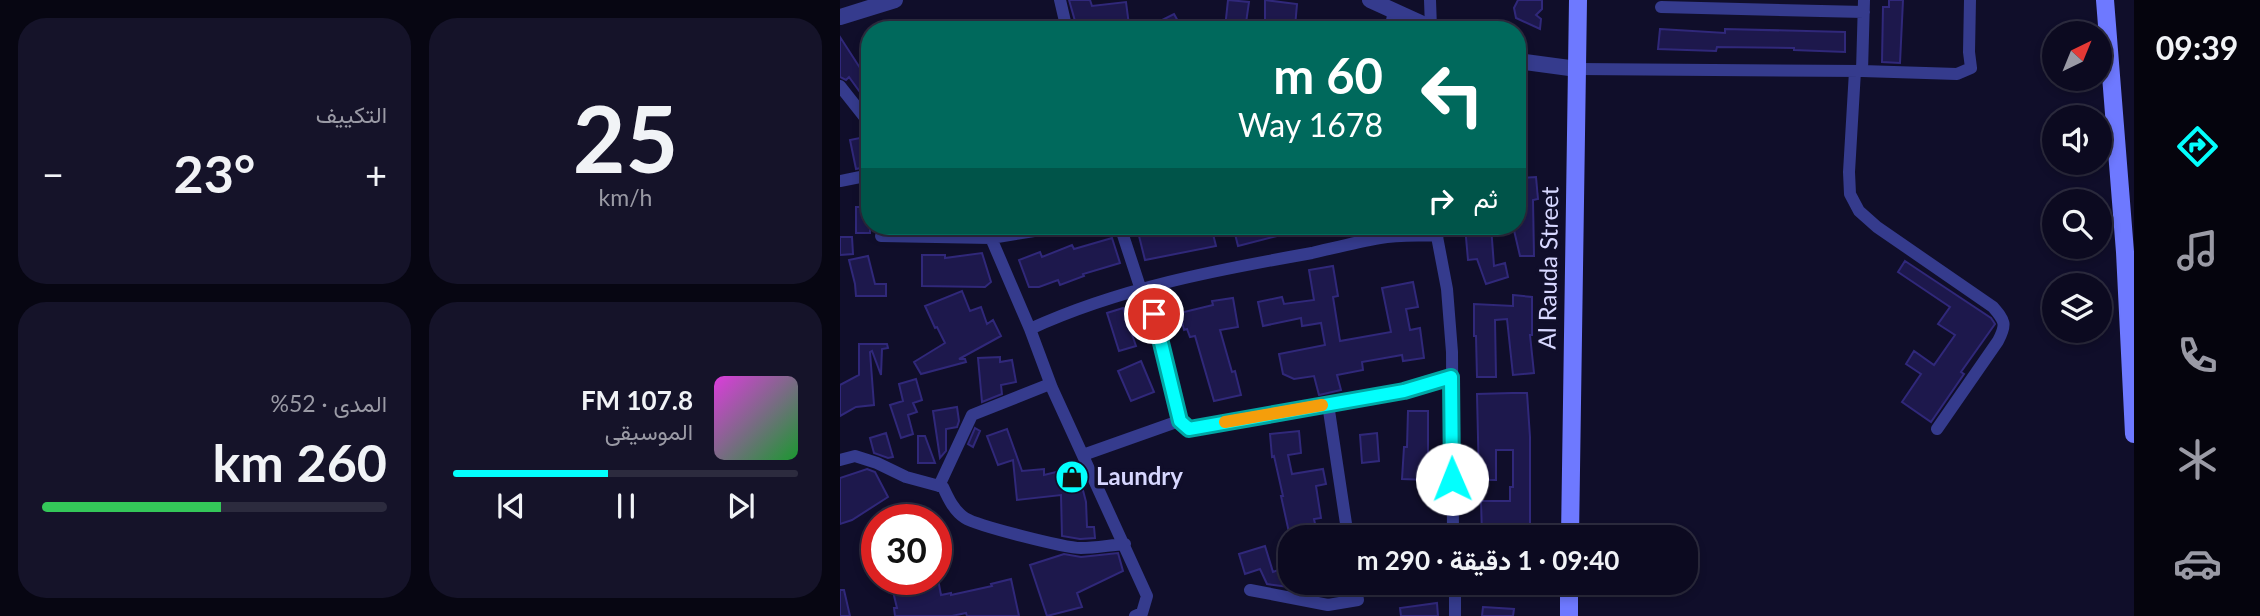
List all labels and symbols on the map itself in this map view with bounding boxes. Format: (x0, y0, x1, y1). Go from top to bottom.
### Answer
north arrow (2042, 21, 2112, 91)
street label: Al Rauda Street (1532, 186, 1563, 350)
pin (1124, 284, 1184, 344)
position arrow (1415, 442, 1489, 516)
shop icon: Laundry (1053, 458, 1091, 496)
place label: Laundry (1096, 461, 1183, 490)
speed limit sign: 30 (861, 504, 952, 595)

